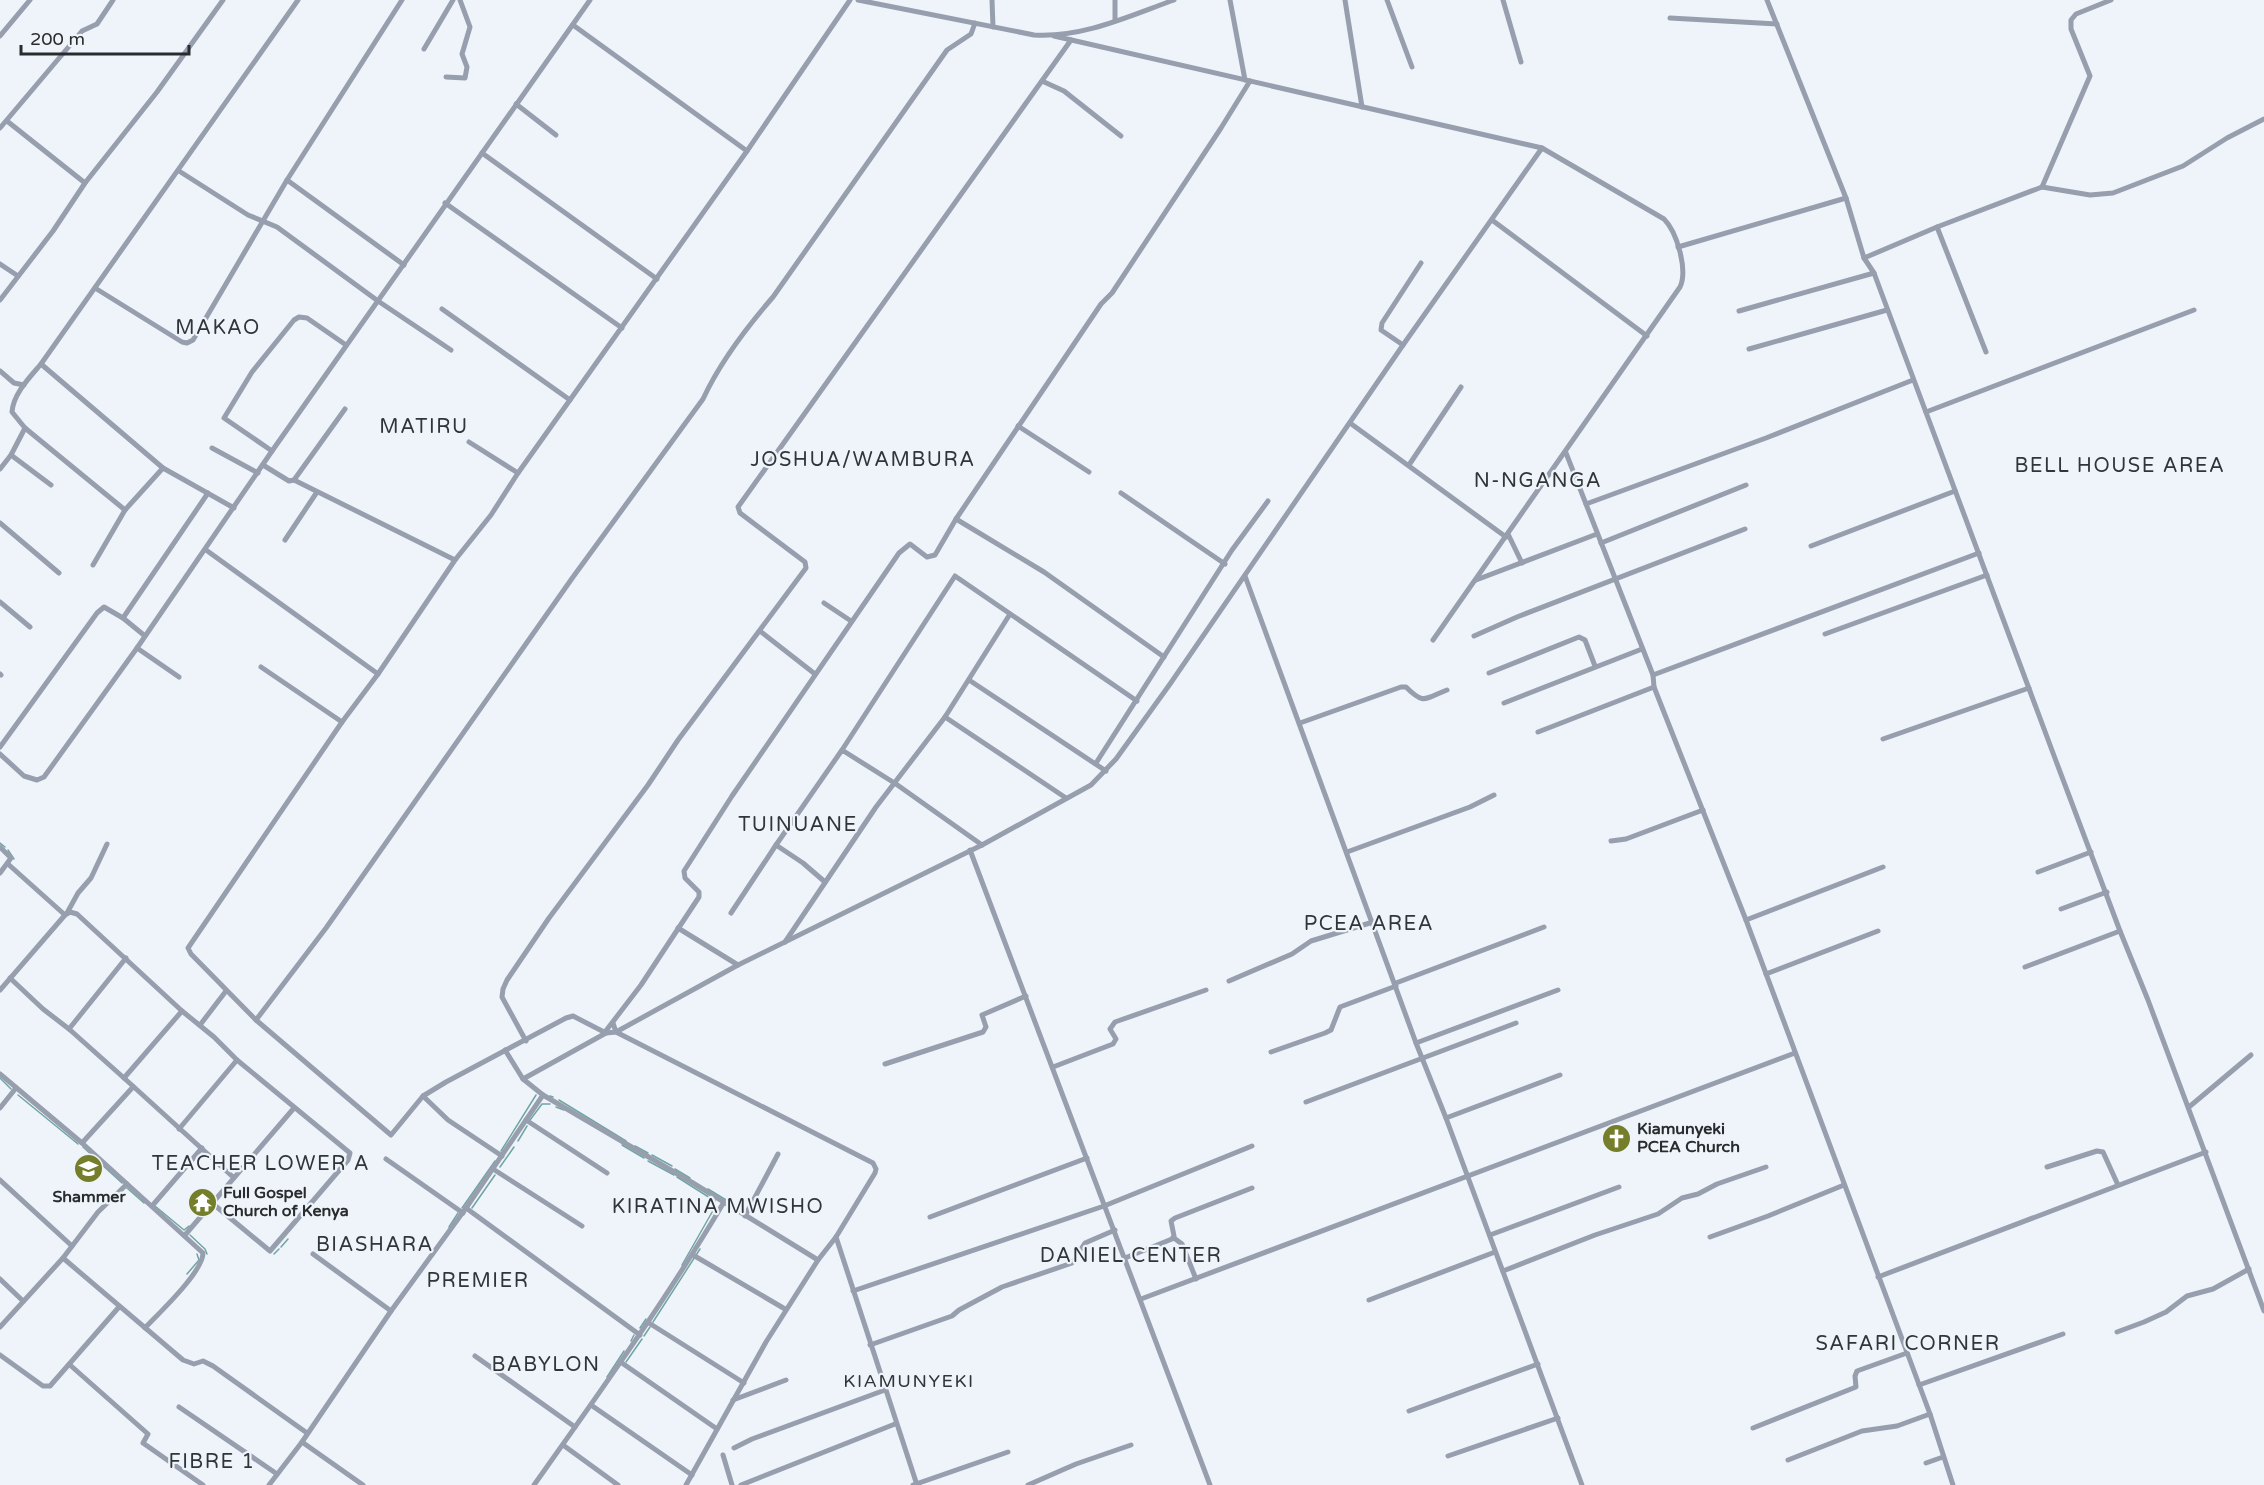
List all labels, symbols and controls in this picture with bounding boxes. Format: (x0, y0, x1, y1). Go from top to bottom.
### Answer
scale bar (21, 18, 189, 56)
text: 200 m (30, 28, 85, 50)
district label: MAKAO (175, 316, 261, 340)
district label: MATIRU (379, 415, 469, 439)
district label: JOSHUA/WAMBURA (750, 448, 976, 472)
district label: BELL HOUSE AREA (2015, 454, 2225, 478)
district label: N-NGANGA (1474, 469, 1602, 493)
district label: TUINUANE (738, 813, 858, 837)
district label: PCEA AREA (1304, 912, 1434, 936)
place label: Kiamunyeki PCEA Church (1637, 1119, 1740, 1157)
church icon: Kiamunyeki PCEA Church (1600, 1122, 1632, 1154)
district label: TEACHER LOWER A (152, 1152, 370, 1176)
school or university icon: Shammer (73, 1153, 105, 1185)
place label: Full Gospel Church of Kenya (223, 1183, 349, 1221)
temple icon: Full Gospel Church of Kenya (186, 1186, 218, 1218)
place label: Shammer (52, 1187, 126, 1207)
district label: KIRATINA MWISHO (612, 1195, 824, 1219)
district label: BIASHARA (316, 1233, 434, 1257)
district label: DANIEL CENTER (1040, 1244, 1222, 1268)
district label: PREMIER (427, 1269, 529, 1293)
district label: SAFARI CORNER (1816, 1332, 2000, 1356)
district label: BABYLON (491, 1353, 601, 1377)
district label: KIAMUNYEKI (843, 1370, 975, 1392)
district label: FIBRE 1 (169, 1450, 255, 1474)

